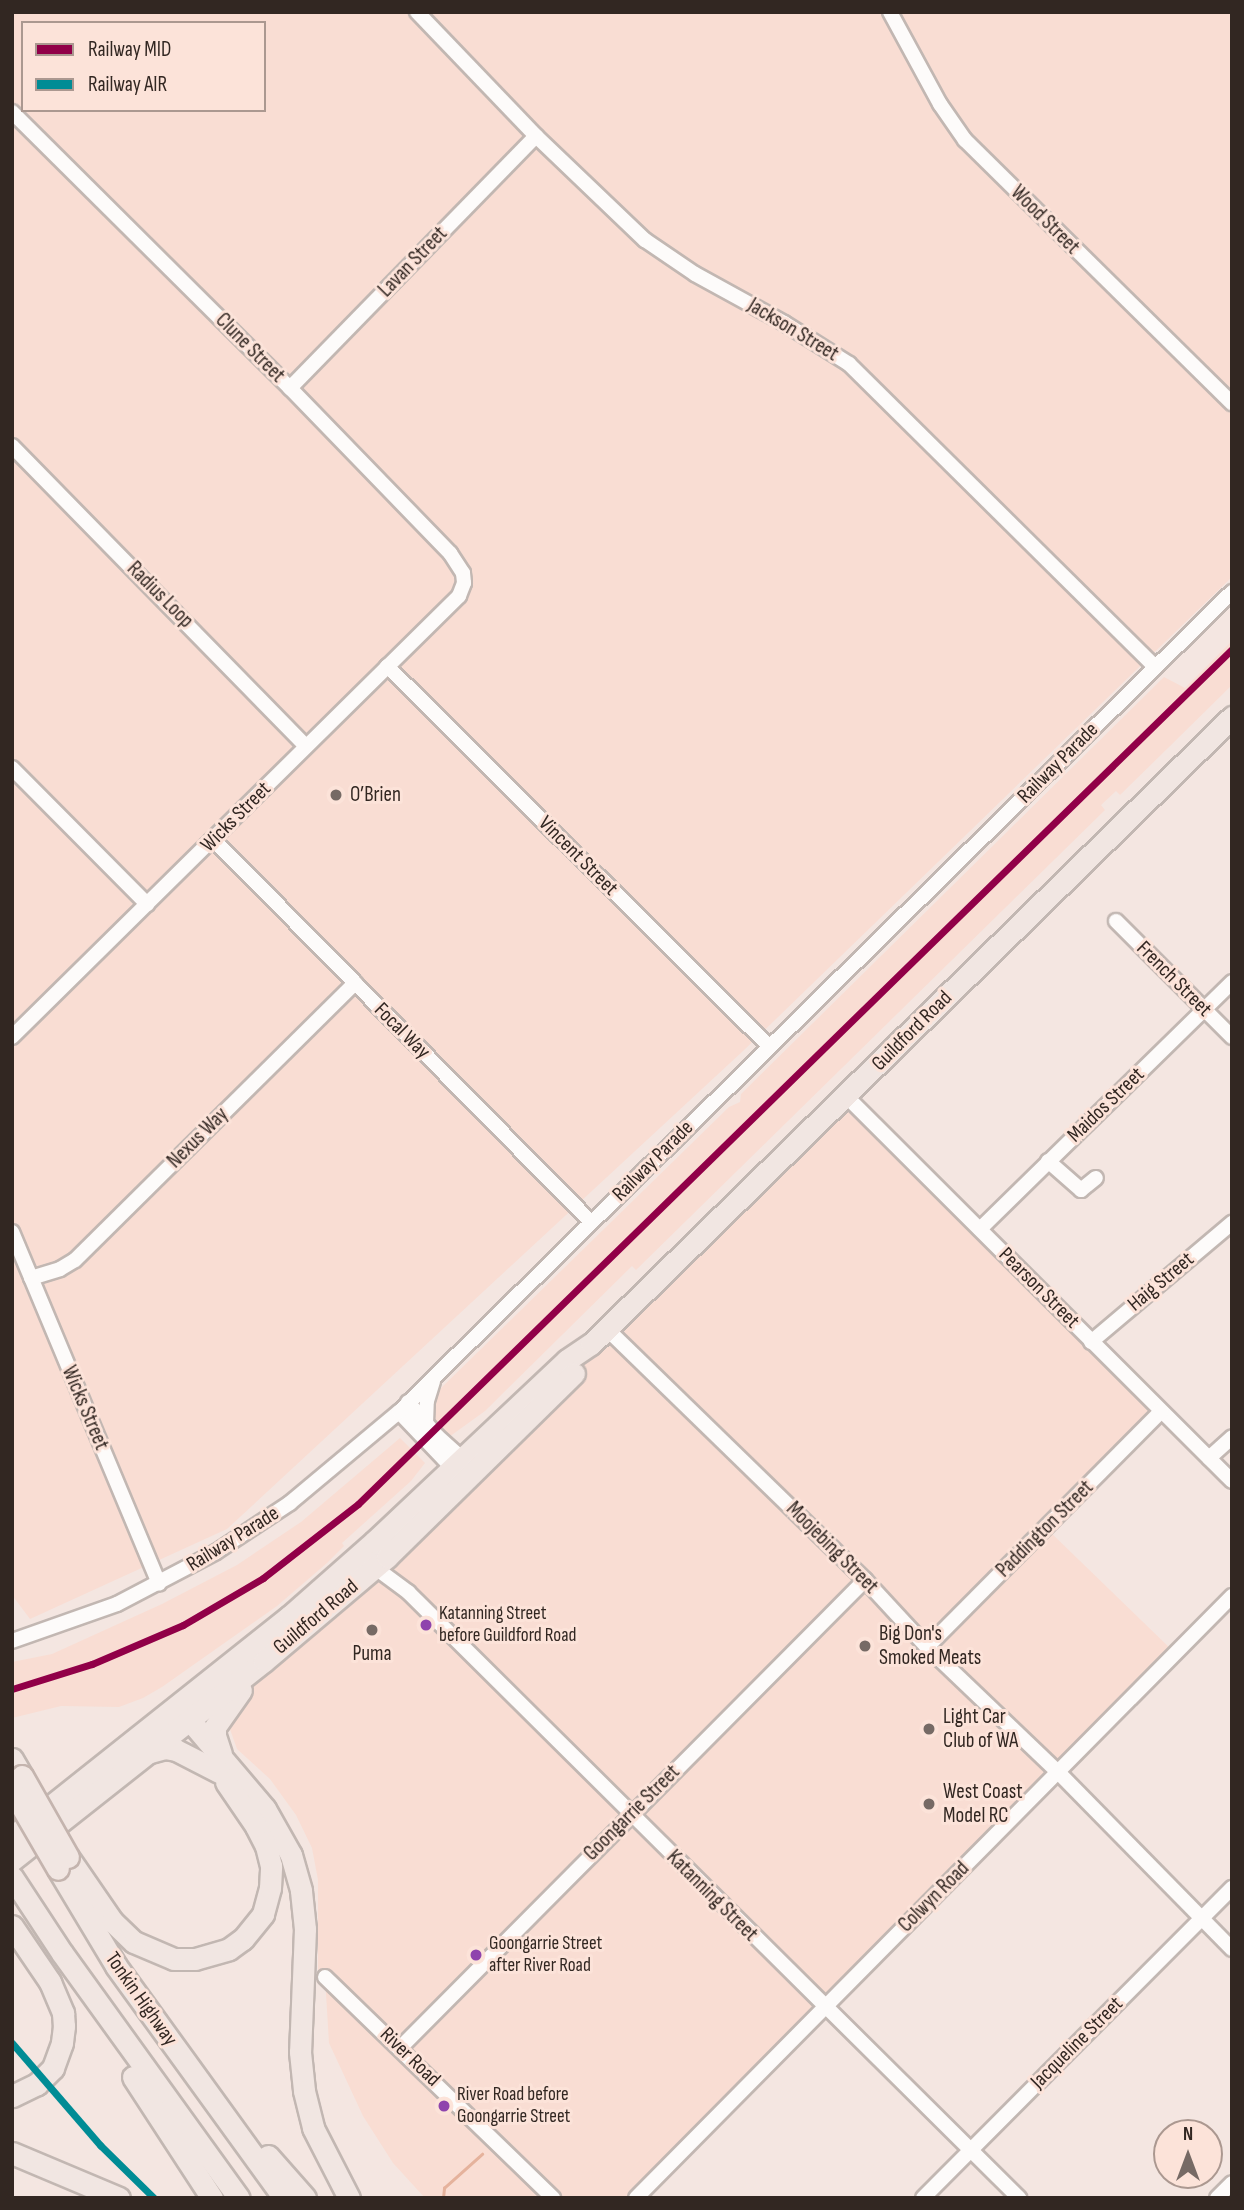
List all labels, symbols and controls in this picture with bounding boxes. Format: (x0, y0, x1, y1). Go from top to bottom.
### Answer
legend (21, 21, 266, 112)
text: Railway MID (88, 37, 171, 62)
text: Railway AIR (88, 72, 167, 97)
street label: Wood Street (1005, 180, 1085, 260)
street label: Lavan Street (373, 222, 453, 302)
street label: Jackson Street (743, 293, 843, 367)
street label: Clune Street (210, 308, 290, 388)
street label: Radius Loop (122, 557, 198, 633)
street label: Railway Parade (1012, 717, 1104, 809)
street label: Wicks Street (196, 777, 276, 857)
place label: O’Brien (350, 782, 401, 808)
marker: O’Brien (328, 787, 344, 803)
street label: Vincent Street (533, 811, 623, 901)
street label: French Street (1131, 936, 1217, 1022)
street label: Guildford Road (867, 986, 957, 1076)
street label: Focal Way (369, 998, 435, 1064)
street label: Maidos Street (1062, 1062, 1150, 1148)
street label: Nexus Way (162, 1102, 234, 1174)
street label: Railway Parade (607, 1115, 699, 1207)
street label: Pearson Street (993, 1242, 1085, 1334)
street label: Haig Street (1123, 1247, 1199, 1317)
street label: Wicks Street (56, 1362, 114, 1454)
street label: Paddington Street (991, 1475, 1099, 1583)
street label: Moojebing Street (781, 1497, 883, 1599)
street label: Railway Parade (182, 1501, 284, 1577)
street label: Guildford Road (268, 1574, 364, 1660)
place label: Katanning Street before Guildford Road (439, 1603, 576, 1647)
marker: Katanning Street before Guildford Road (419, 1618, 433, 1632)
place label: Big Don's Smoked Meats (879, 1621, 981, 1671)
marker: Puma (364, 1622, 380, 1638)
marker: Big Don's Smoked Meats (857, 1638, 873, 1654)
place label: Puma (352, 1641, 392, 1667)
place label: Light Car Club of WA (943, 1704, 1018, 1754)
marker: Light Car Club of WA (921, 1721, 937, 1737)
street label: Goongarrie Street (579, 1760, 685, 1866)
place label: West Coast Model RC (943, 1779, 1023, 1829)
marker: West Coast Model RC (921, 1796, 937, 1812)
street label: Katanning Street (661, 1845, 763, 1947)
street label: Colwyn Road (893, 1856, 975, 1938)
place label: Goongarrie Street after River Road (489, 1933, 602, 1977)
street label: Tonkin Highway (100, 1947, 182, 2051)
marker: Goongarrie Street after River Road (469, 1948, 483, 1962)
street label: Jacqueline Street (1026, 1992, 1128, 2094)
street label: River Road (375, 2022, 445, 2092)
place label: River Road before Goongarrie Street (457, 2084, 570, 2128)
marker: River Road before Goongarrie Street (437, 2099, 451, 2113)
north arrow (1153, 2119, 1223, 2189)
text: N (1183, 2123, 1193, 2146)

